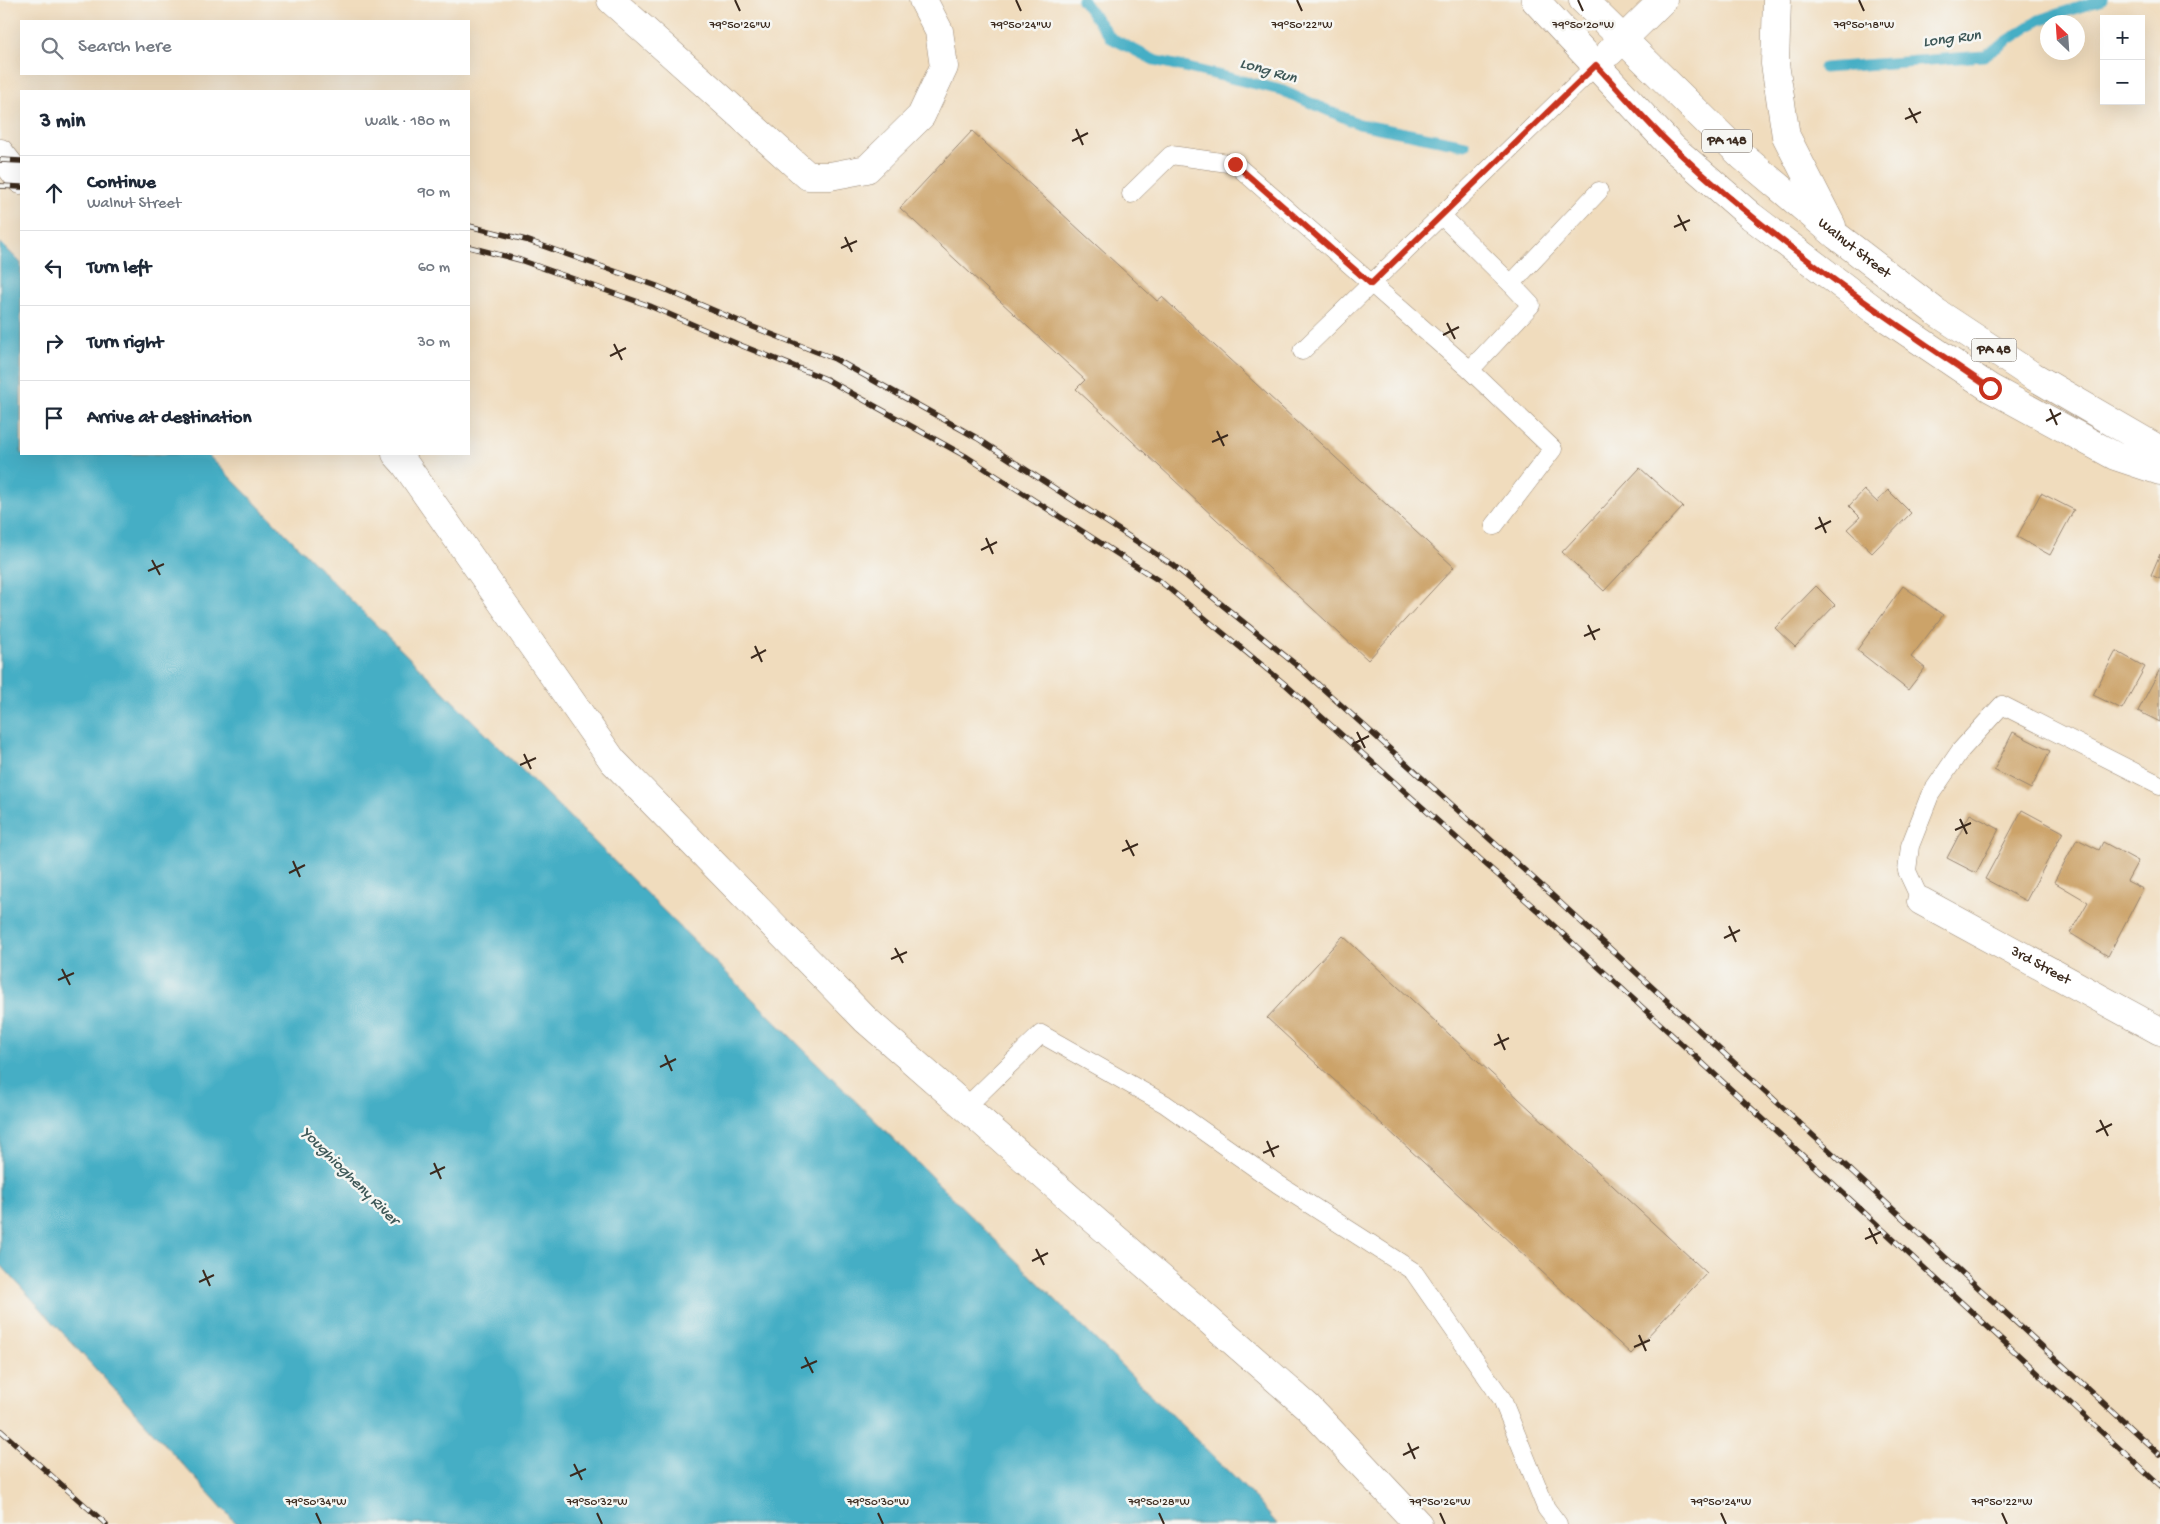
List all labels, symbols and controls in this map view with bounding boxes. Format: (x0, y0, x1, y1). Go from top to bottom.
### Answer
north arrow (2040, 15, 2085, 60)
map controls (2100, 15, 2145, 105)
button: + (2100, 15, 2145, 60)
text: 79°50'26"W (709, 19, 770, 33)
text: 79°50'24"W (990, 19, 1051, 33)
text: 79°50'22"W (1271, 19, 1332, 33)
text: 79°50'20"W (1551, 19, 1614, 33)
text: 79°50'18"W (1833, 19, 1894, 33)
search box (20, 20, 470, 75)
water label: Long Run (1922, 27, 1982, 53)
icon: search (38, 34, 66, 62)
text: Search here (78, 36, 172, 59)
water label: Long Run (1237, 55, 1299, 89)
button: − (2100, 60, 2145, 105)
text: 3 min (40, 110, 85, 135)
text: Walk · 180 m (365, 113, 450, 132)
road number: PA 148 (1702, 130, 1752, 152)
route end (1224, 153, 1247, 176)
text: Continue (87, 172, 156, 195)
icon: ahead (40, 179, 68, 207)
text: 90 m (418, 184, 450, 203)
text: Walnut Street (87, 195, 181, 214)
street label: Walnut Street (1814, 214, 1896, 284)
icon: left (40, 254, 68, 282)
text: Turn left (87, 257, 151, 280)
text: 60 m (418, 259, 450, 278)
icon: right (40, 329, 68, 357)
text: Turn right (87, 332, 163, 355)
text: 30 m (417, 334, 450, 353)
road number: PA 48 (1972, 338, 2016, 362)
route start (1979, 377, 2002, 400)
icon: arrive (40, 404, 68, 432)
text: Arrive at destination (87, 407, 251, 430)
street label: 3rd Street (2007, 942, 2075, 990)
water label: Youghiogheny River (296, 1124, 404, 1232)
text: 79°50'34"W (285, 1496, 346, 1510)
text: 79°50'32"W (565, 1496, 628, 1510)
text: 79°50'30"W (846, 1496, 909, 1510)
text: 79°50'28"W (1127, 1496, 1190, 1510)
text: 79°50'26"W (1409, 1496, 1470, 1510)
text: 79°50'24"W (1690, 1496, 1751, 1510)
text: 79°50'22"W (1971, 1496, 2032, 1510)

